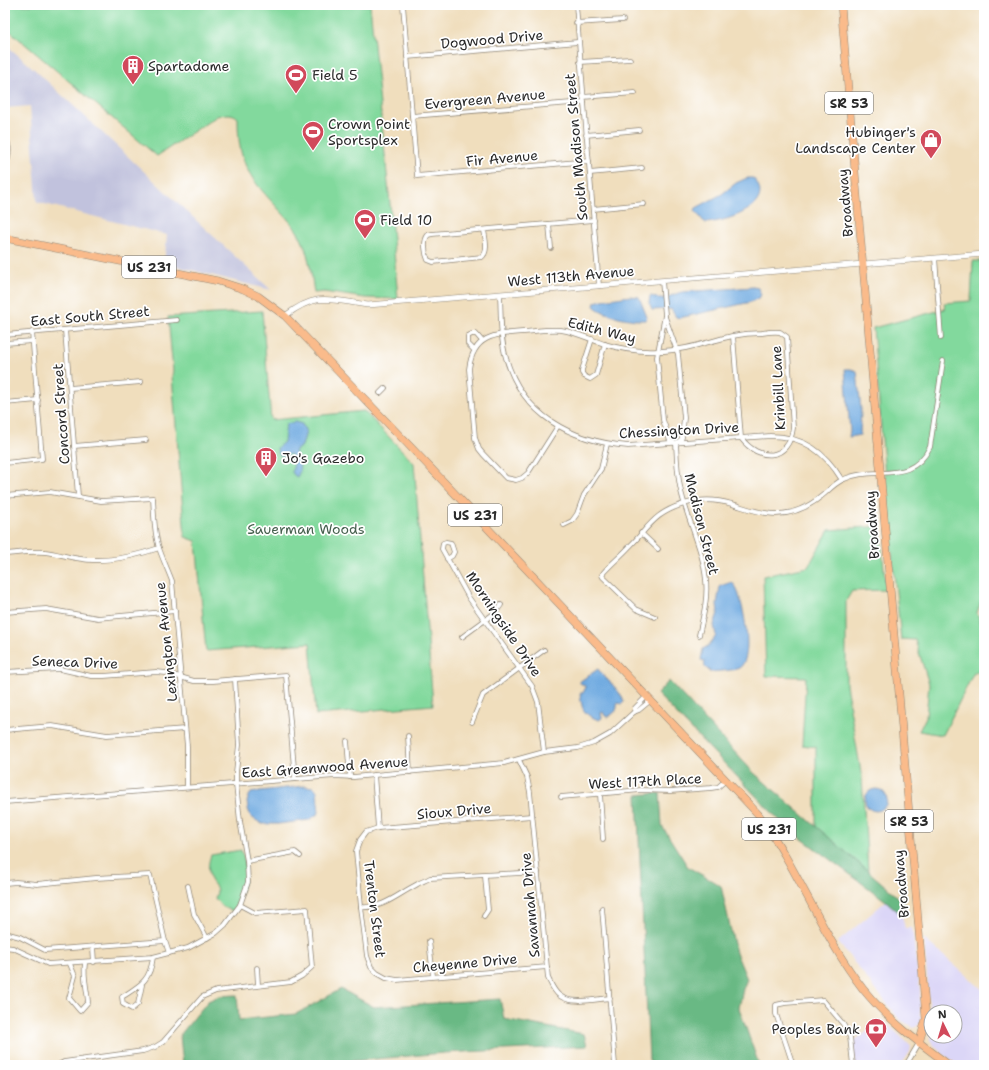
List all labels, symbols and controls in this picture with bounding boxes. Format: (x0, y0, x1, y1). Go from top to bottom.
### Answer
street label: Dogwood Drive (440, 26, 544, 52)
building icon: Spartadome (120, 53, 146, 86)
place label: Spartadome (148, 57, 230, 75)
sports icon: Field 5 (283, 62, 309, 95)
place label: Field 5 (312, 66, 358, 84)
street label: South Madison Street (561, 73, 591, 221)
street label: Evergreen Avenue (424, 85, 546, 113)
road number: SR 53 (825, 92, 873, 114)
place label: Crown Point Sportsplex (328, 115, 410, 149)
sports icon: Crown Point Sportsplex (300, 119, 326, 152)
place label: Hubinger's Landscape Center (795, 123, 916, 157)
shop icon: Hubinger's Landscape Center (918, 127, 944, 160)
street label: Fir Avenue (465, 146, 539, 170)
street label: Broadway (833, 168, 857, 238)
sports icon: Field 10 (352, 207, 378, 240)
place label: Field 10 (380, 211, 432, 229)
road number: US 231 (122, 256, 176, 278)
street label: West 113th Avenue (507, 261, 635, 291)
street label: East South Street (30, 302, 150, 330)
street label: Edith Way (566, 313, 638, 347)
street label: Krinbill Lane (767, 345, 789, 431)
street label: Concord Street (48, 363, 74, 465)
street label: Chessington Drive (618, 418, 740, 442)
building icon: Jo's Gazebo (253, 445, 279, 478)
place label: Jo's Gazebo (282, 449, 364, 467)
street label: Madison Street (681, 471, 723, 577)
street label: Broadway (861, 490, 883, 560)
road number: US 231 (448, 504, 502, 526)
park label: Sauerman Woods (247, 520, 365, 538)
street label: Morningside Drive (462, 568, 546, 680)
street label: Lexington Avenue (151, 581, 181, 703)
street label: Seneca Drive (32, 651, 119, 673)
street label: East Greenwood Avenue (241, 752, 409, 782)
street label: West 117th Place (588, 769, 702, 793)
street label: Sioux Drive (416, 799, 492, 823)
road number: SR 53 (885, 810, 933, 832)
road number: US 231 (742, 818, 796, 840)
street label: Broadway (889, 849, 913, 919)
street label: Savannah Drive (516, 852, 544, 958)
street label: Trenton Street (360, 859, 390, 959)
street label: Cheyenne Drive (412, 949, 518, 977)
north arrow (923, 1004, 963, 1044)
text: N (937, 1007, 947, 1022)
bank icon: Peoples Bank (863, 1016, 889, 1049)
place label: Peoples Bank (771, 1020, 860, 1038)

